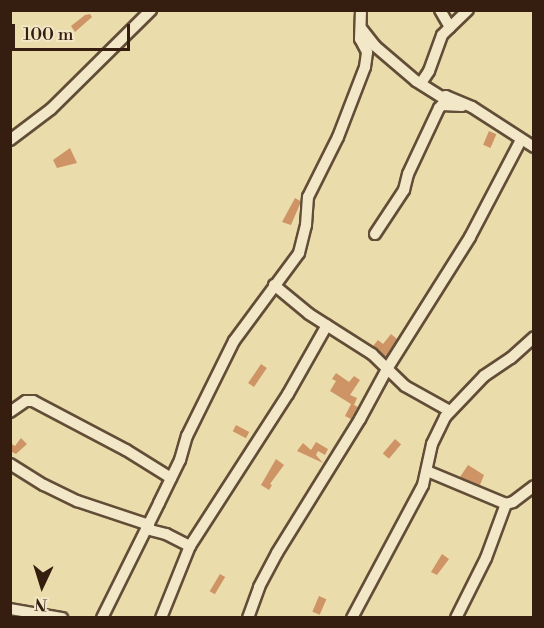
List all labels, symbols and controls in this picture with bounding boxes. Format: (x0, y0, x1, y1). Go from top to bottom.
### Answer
scale bar (15, 12, 134, 50)
text: 100 m (23, 23, 74, 46)
north arrow (12, 556, 72, 616)
text: N (34, 594, 48, 614)

